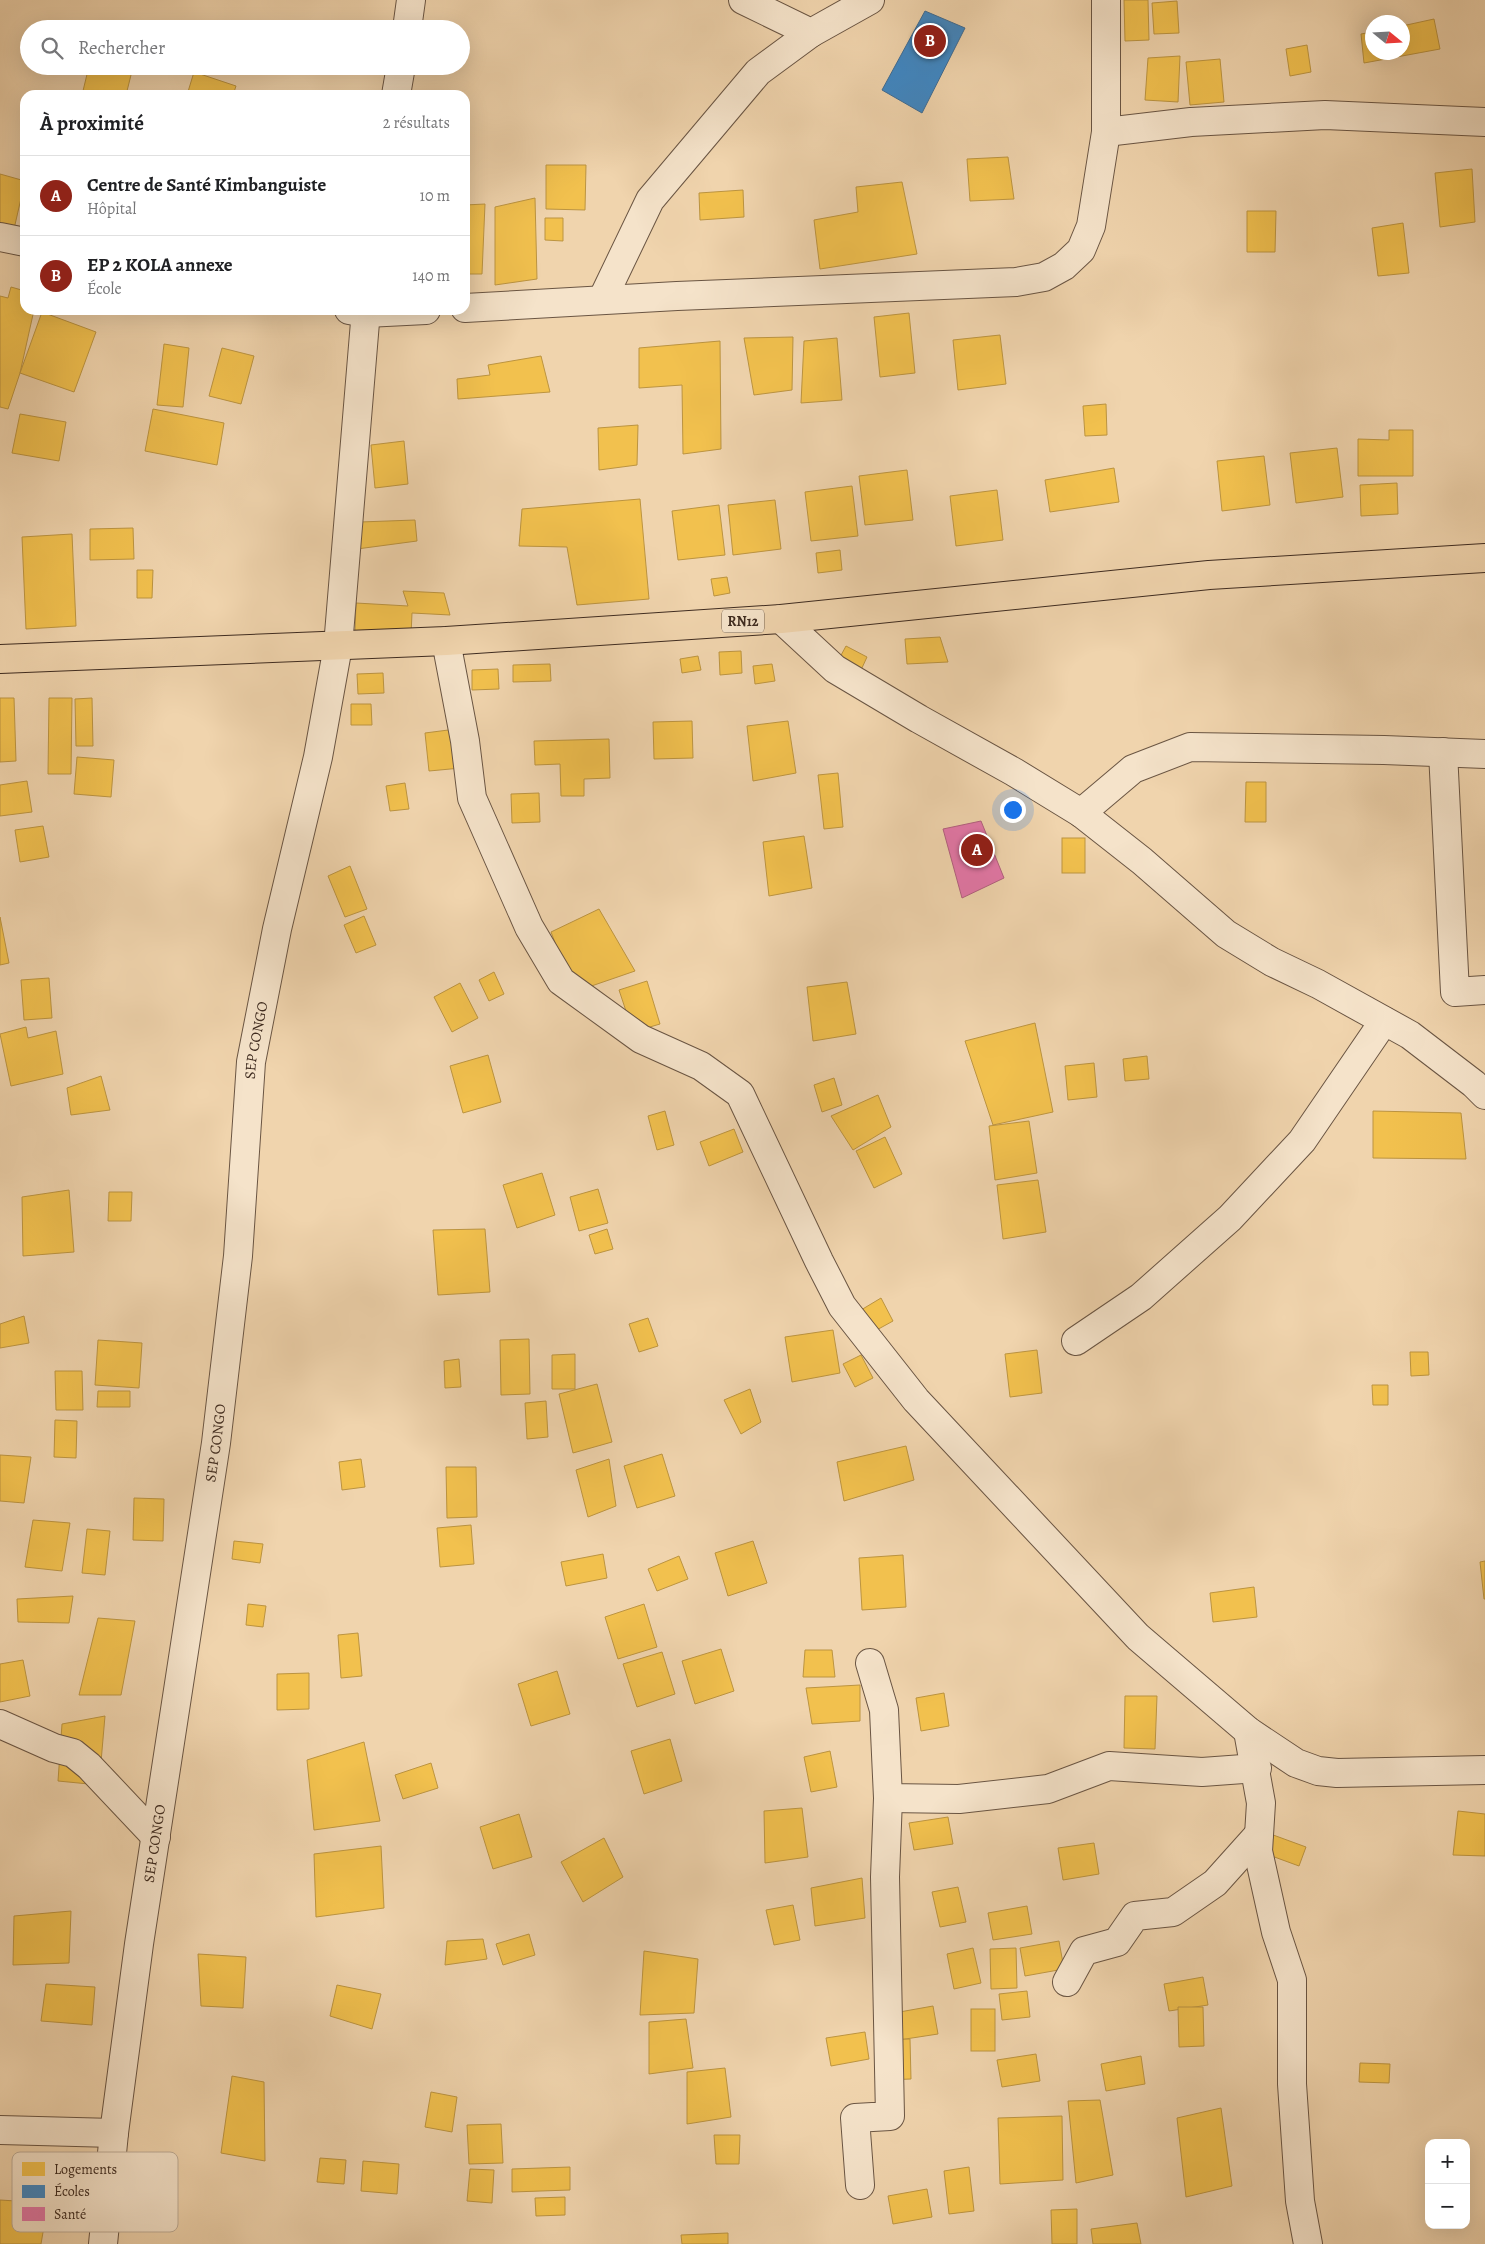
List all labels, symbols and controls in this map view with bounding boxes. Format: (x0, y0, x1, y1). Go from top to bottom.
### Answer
north arrow (1365, 15, 1410, 60)
search box (20, 20, 470, 75)
pin: B (914, 22, 946, 60)
icon: search (38, 34, 66, 62)
text: Rechercher (78, 35, 165, 61)
text: À proximité (40, 109, 144, 137)
text: 2 résultats (383, 112, 450, 134)
text: Centre de Santé Kimbanguiste (87, 172, 326, 198)
text: A (51, 185, 61, 207)
text: 10 m (420, 185, 450, 207)
text: Hôpital (87, 198, 136, 220)
text: EP 2 KOLA annexe (87, 252, 233, 278)
text: B (51, 265, 61, 287)
text: 140 m (412, 265, 450, 287)
text: École (87, 278, 122, 300)
road number: RN12 (722, 610, 764, 632)
your location (1000, 797, 1026, 823)
pin: A (961, 831, 993, 869)
street label: SEP CONGO (240, 1000, 273, 1080)
street label: SEP CONGO (200, 1403, 231, 1484)
street label: SEP CONGO (139, 1803, 170, 1884)
map controls (1425, 2139, 1470, 2229)
button: + (1425, 2139, 1470, 2184)
legend (12, 2152, 178, 2232)
text: Logements (54, 2160, 117, 2179)
text: Écoles (54, 2182, 90, 2201)
button: − (1425, 2184, 1470, 2229)
text: Santé (54, 2205, 86, 2224)

